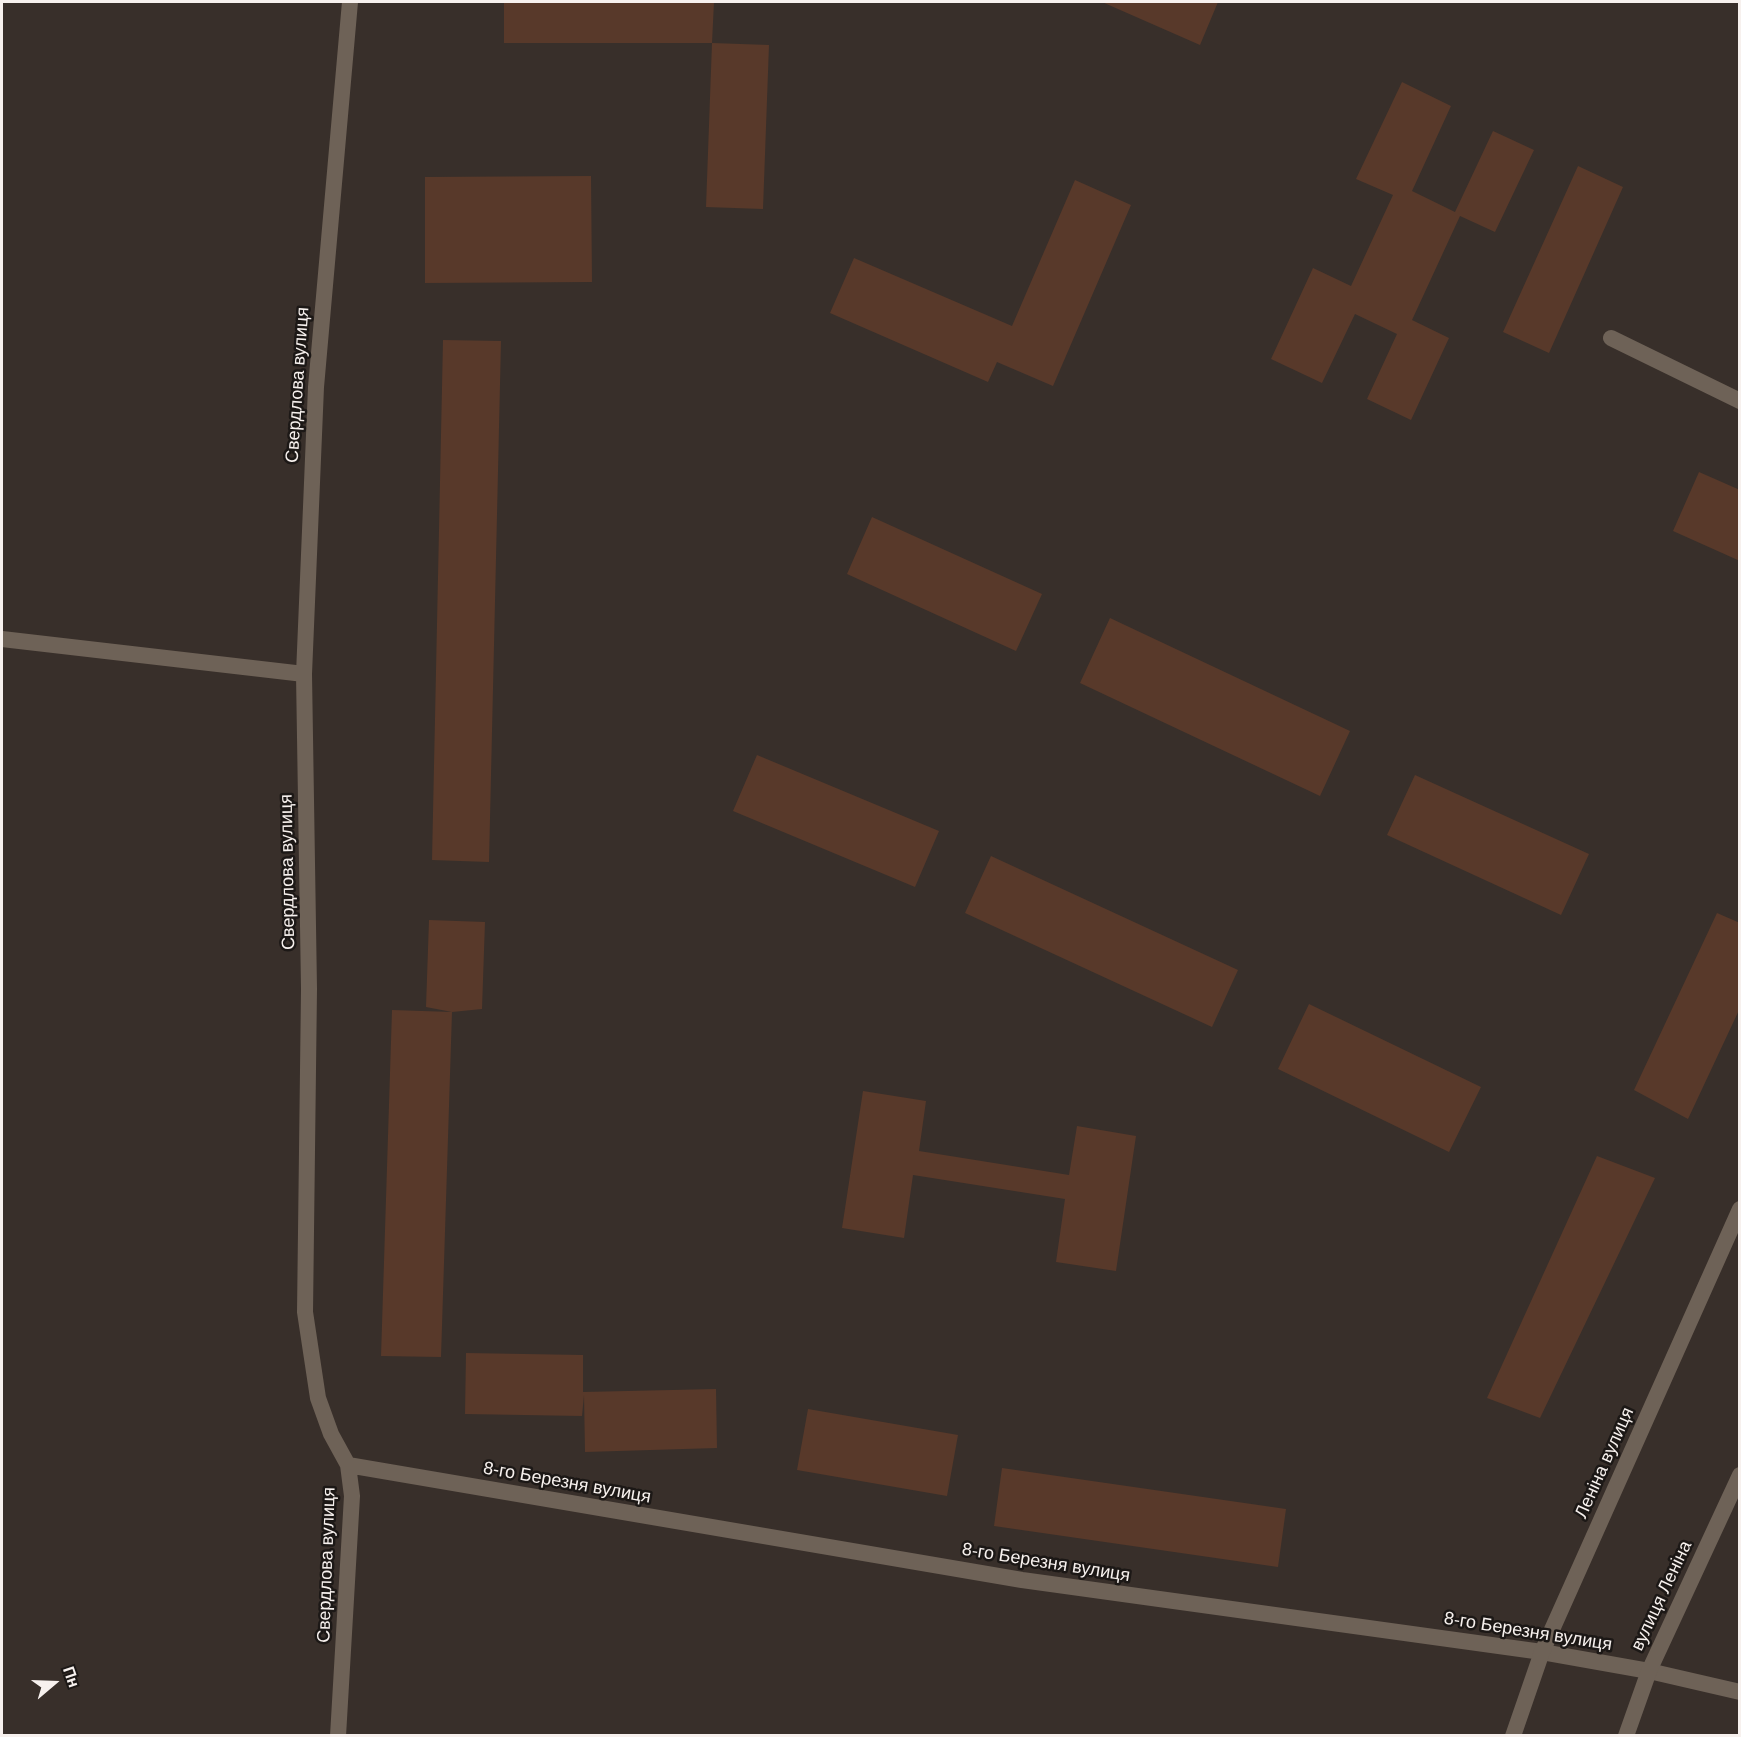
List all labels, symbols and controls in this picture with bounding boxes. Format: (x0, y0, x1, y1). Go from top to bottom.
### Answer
street label: Свердлова вулиця (282, 306, 314, 464)
street label: Свердлова вулиця (276, 794, 300, 950)
street label: Леніна вулиця (1571, 1404, 1639, 1522)
street label: 8-го Березня вулиця (481, 1458, 653, 1508)
street label: Свердлова вулиця (313, 1487, 341, 1643)
street label: вулиця Леніна (1627, 1537, 1697, 1655)
street label: 8-го Березня вулиця (960, 1539, 1132, 1587)
street label: 8-го Березня вулиця (1442, 1608, 1614, 1656)
north arrow (24, 1653, 84, 1713)
text: Пн (60, 1664, 83, 1690)

